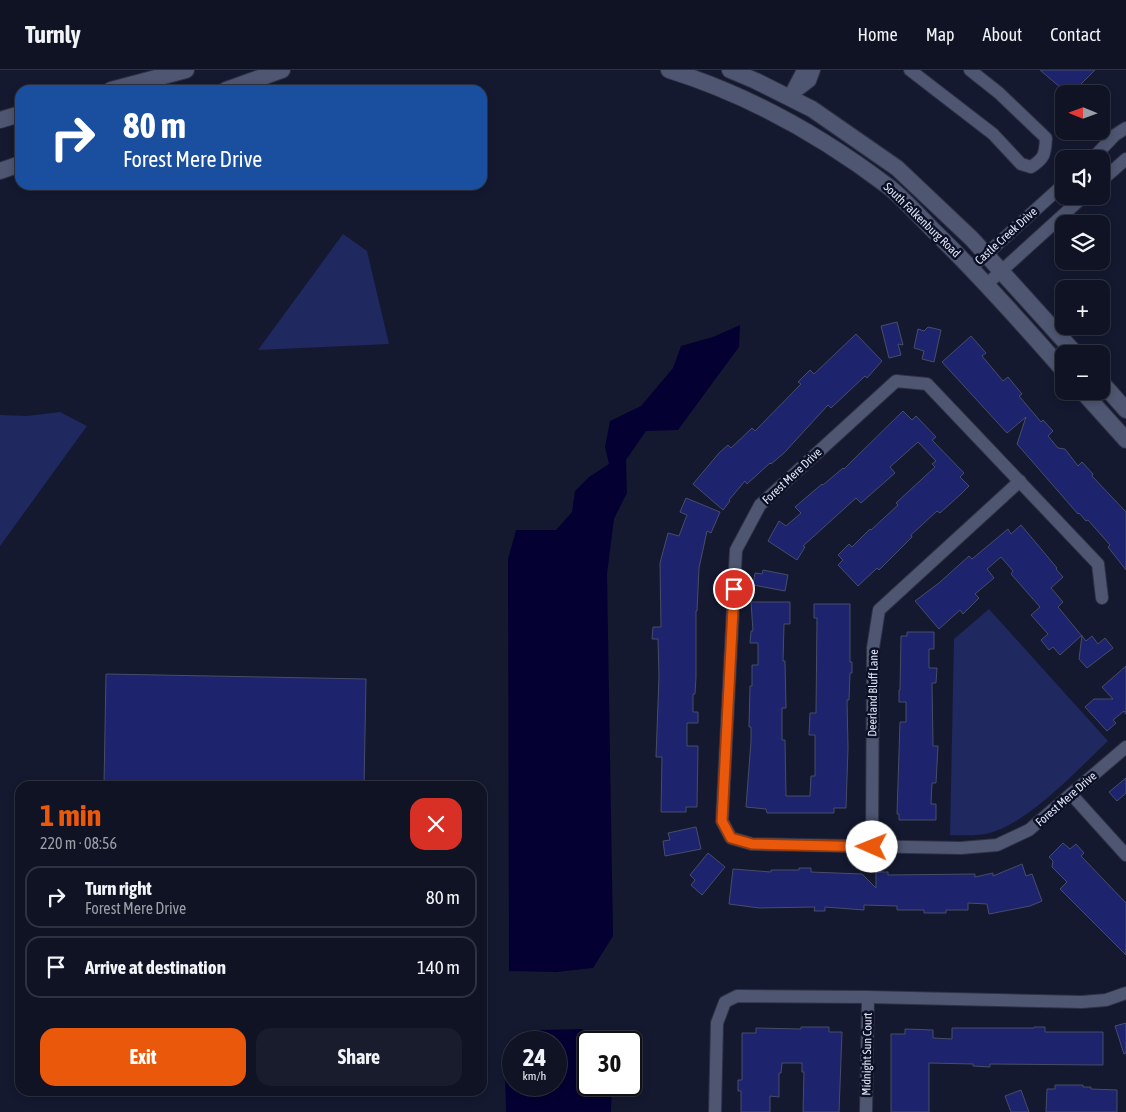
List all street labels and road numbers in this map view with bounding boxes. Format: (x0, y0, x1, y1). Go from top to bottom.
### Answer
street label: South Falkenburg Road (881, 180, 963, 260)
street label: Castle Creek Drive (972, 204, 1040, 268)
street label: Forest Mere Drive (759, 445, 825, 507)
street label: Deerland Bluff Lane (865, 649, 881, 737)
street label: Forest Mere Drive (1033, 769, 1099, 829)
street label: Midnight Sun Court (859, 1012, 875, 1096)

